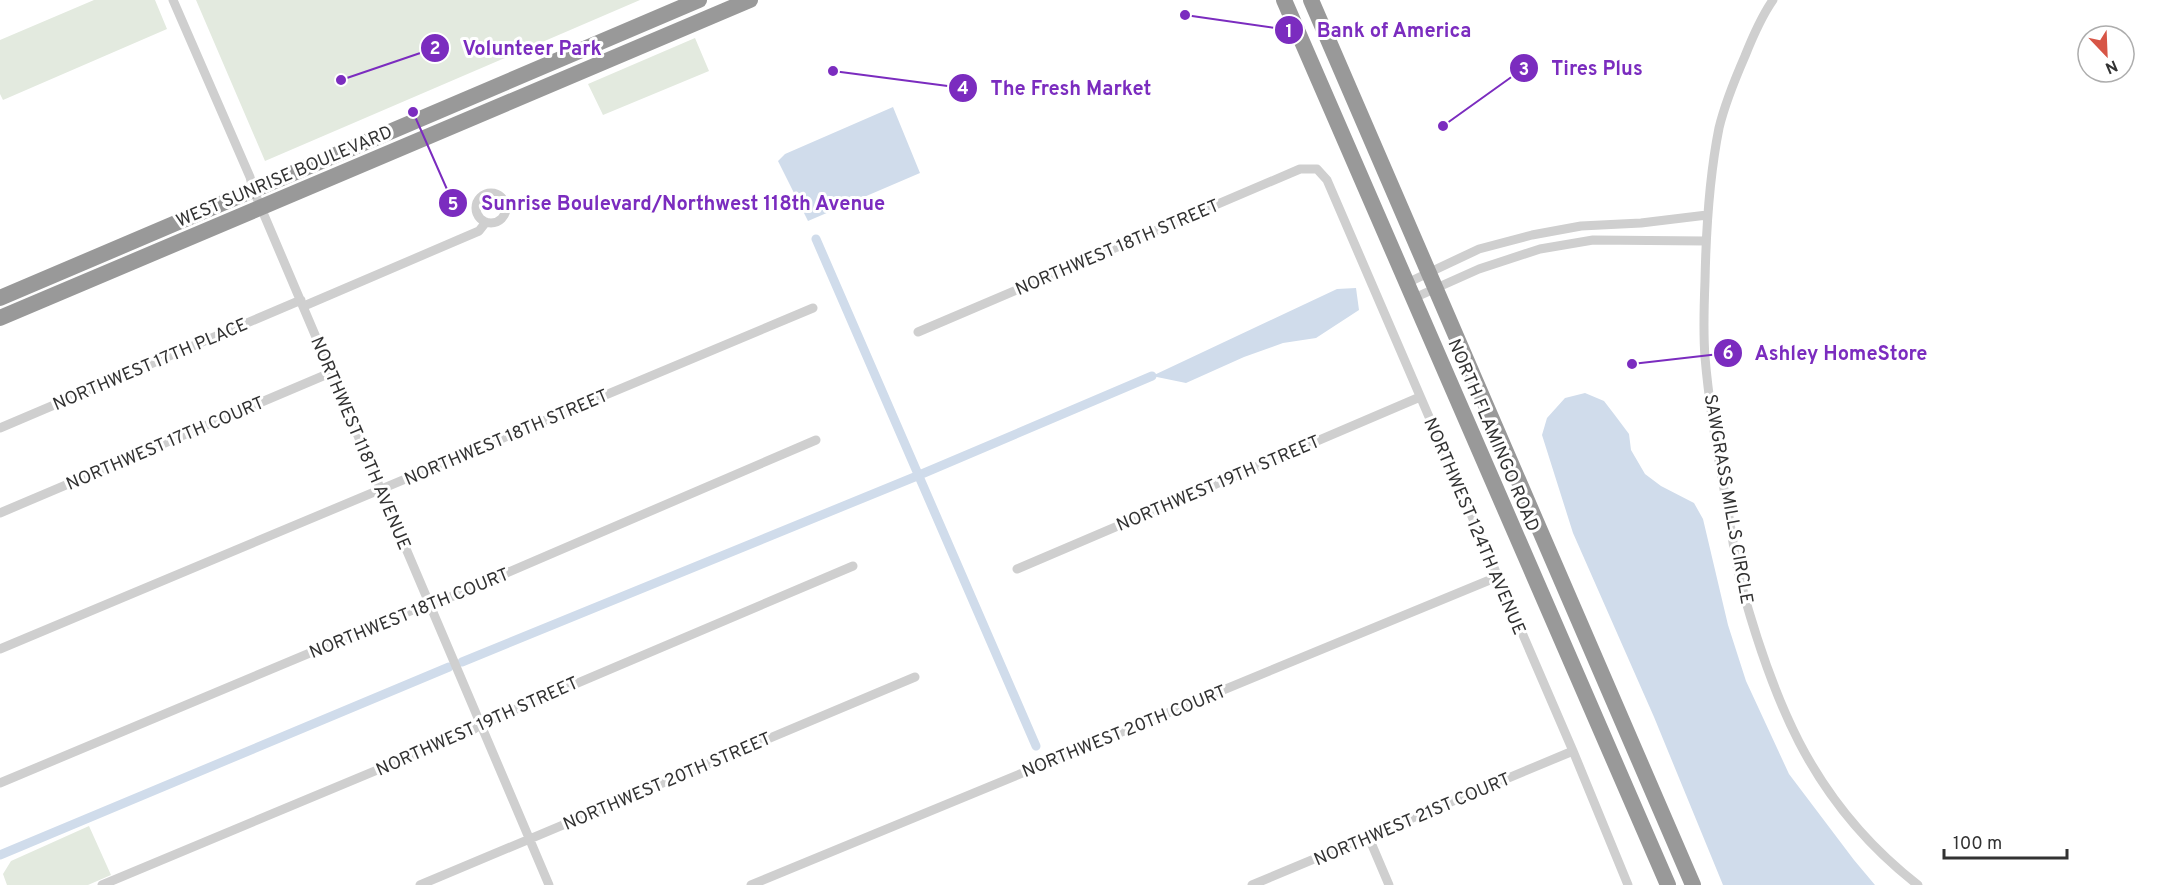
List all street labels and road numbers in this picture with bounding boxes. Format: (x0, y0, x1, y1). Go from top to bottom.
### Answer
street label: WEST SUNRISE BOULEVARD (173, 121, 396, 233)
street label: NORTHWEST 18TH STREET (1012, 195, 1223, 302)
street label: NORTHWEST 17TH PLACE (50, 314, 252, 417)
street label: NORTHWEST 118TH AVENUE (304, 334, 415, 554)
street label: NORTH FLAMINGO ROAD (1442, 336, 1544, 536)
street label: NORTHWEST 18TH STREET (401, 385, 612, 492)
street label: NORTHWEST 17TH COURT (63, 392, 268, 497)
street label: SAWGRASS MILLS CIRCLE (1698, 392, 1757, 606)
street label: NORTHWEST 124TH AVENUE (1417, 415, 1530, 639)
street label: NORTHWEST 19TH STREET (1113, 431, 1324, 538)
street label: NORTHWEST 18TH COURT (306, 564, 513, 665)
street label: NORTHWEST 19TH STREET (373, 672, 582, 782)
street label: NORTHWEST 20TH COURT (1019, 681, 1230, 784)
street label: NORTHWEST 20TH STREET (560, 728, 775, 837)
street label: NORTHWEST 21ST COURT (1311, 769, 1514, 872)

